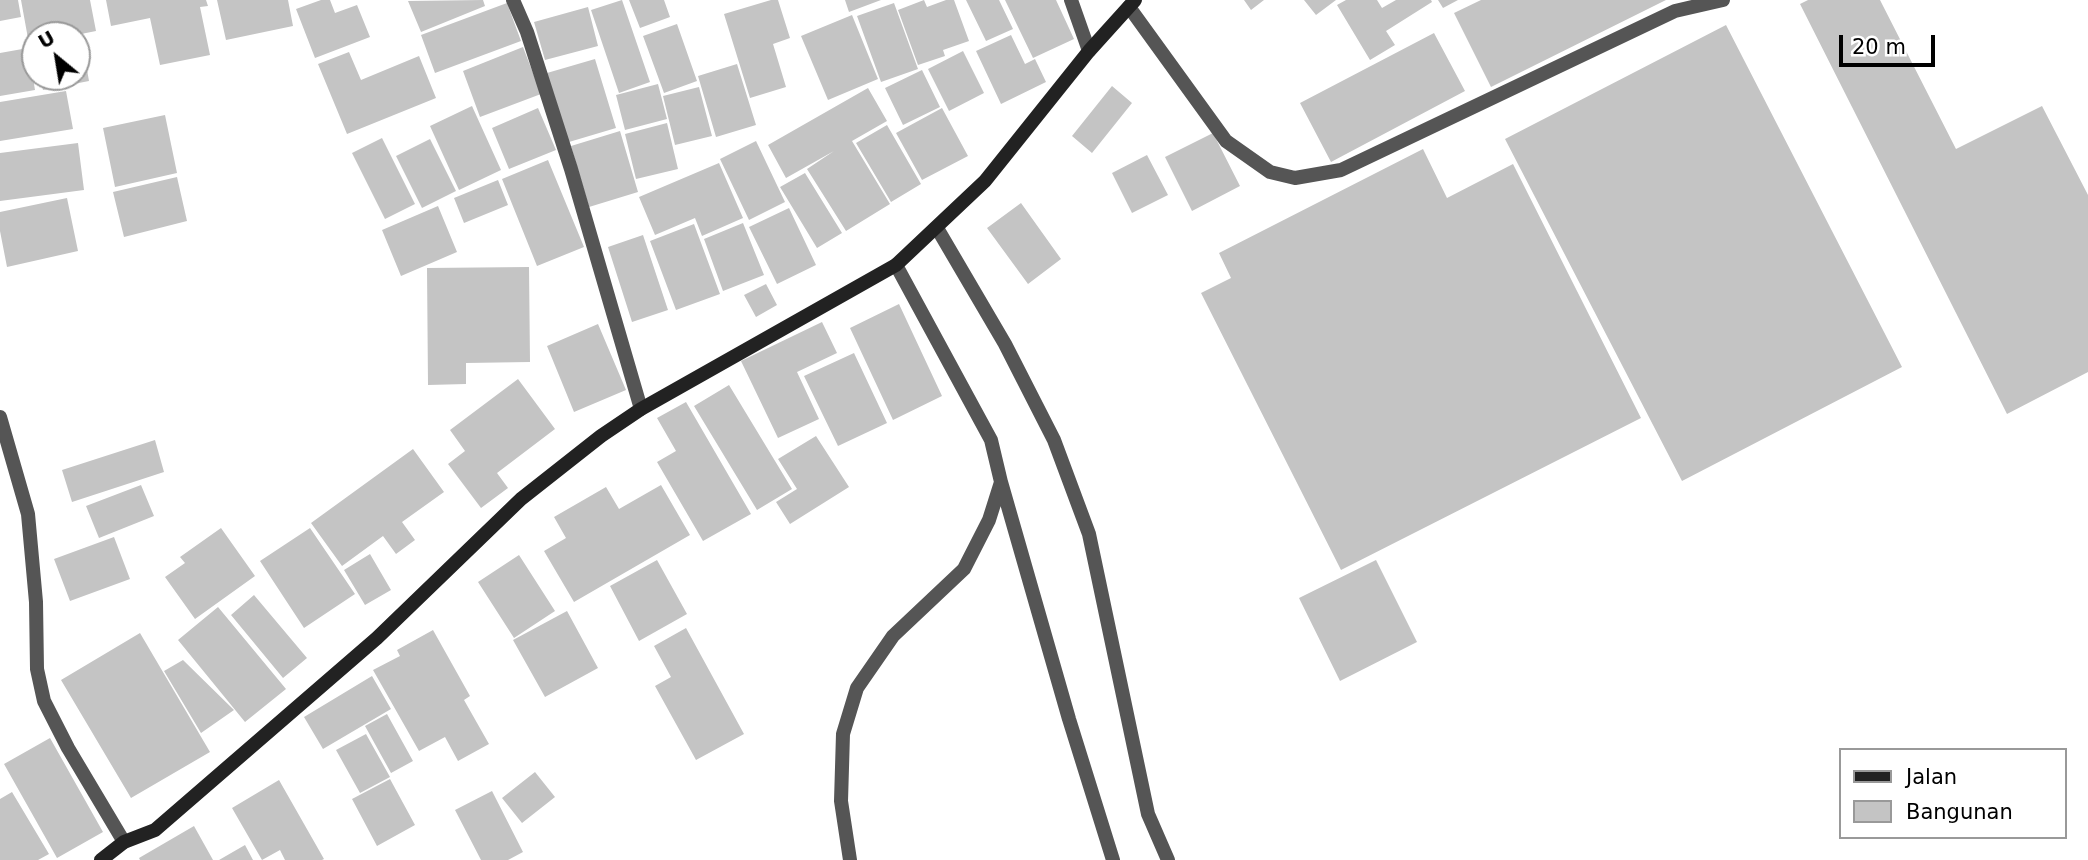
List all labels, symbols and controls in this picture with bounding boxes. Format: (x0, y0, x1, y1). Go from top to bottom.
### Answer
north arrow (21, 21, 91, 91)
scale bar (1843, 21, 1939, 65)
text: U (34, 26, 59, 53)
text: 20 m (1852, 35, 1906, 59)
legend (1840, 748, 2067, 839)
text: Jalan (1906, 765, 1957, 789)
text: Bangunan (1906, 800, 2013, 824)

